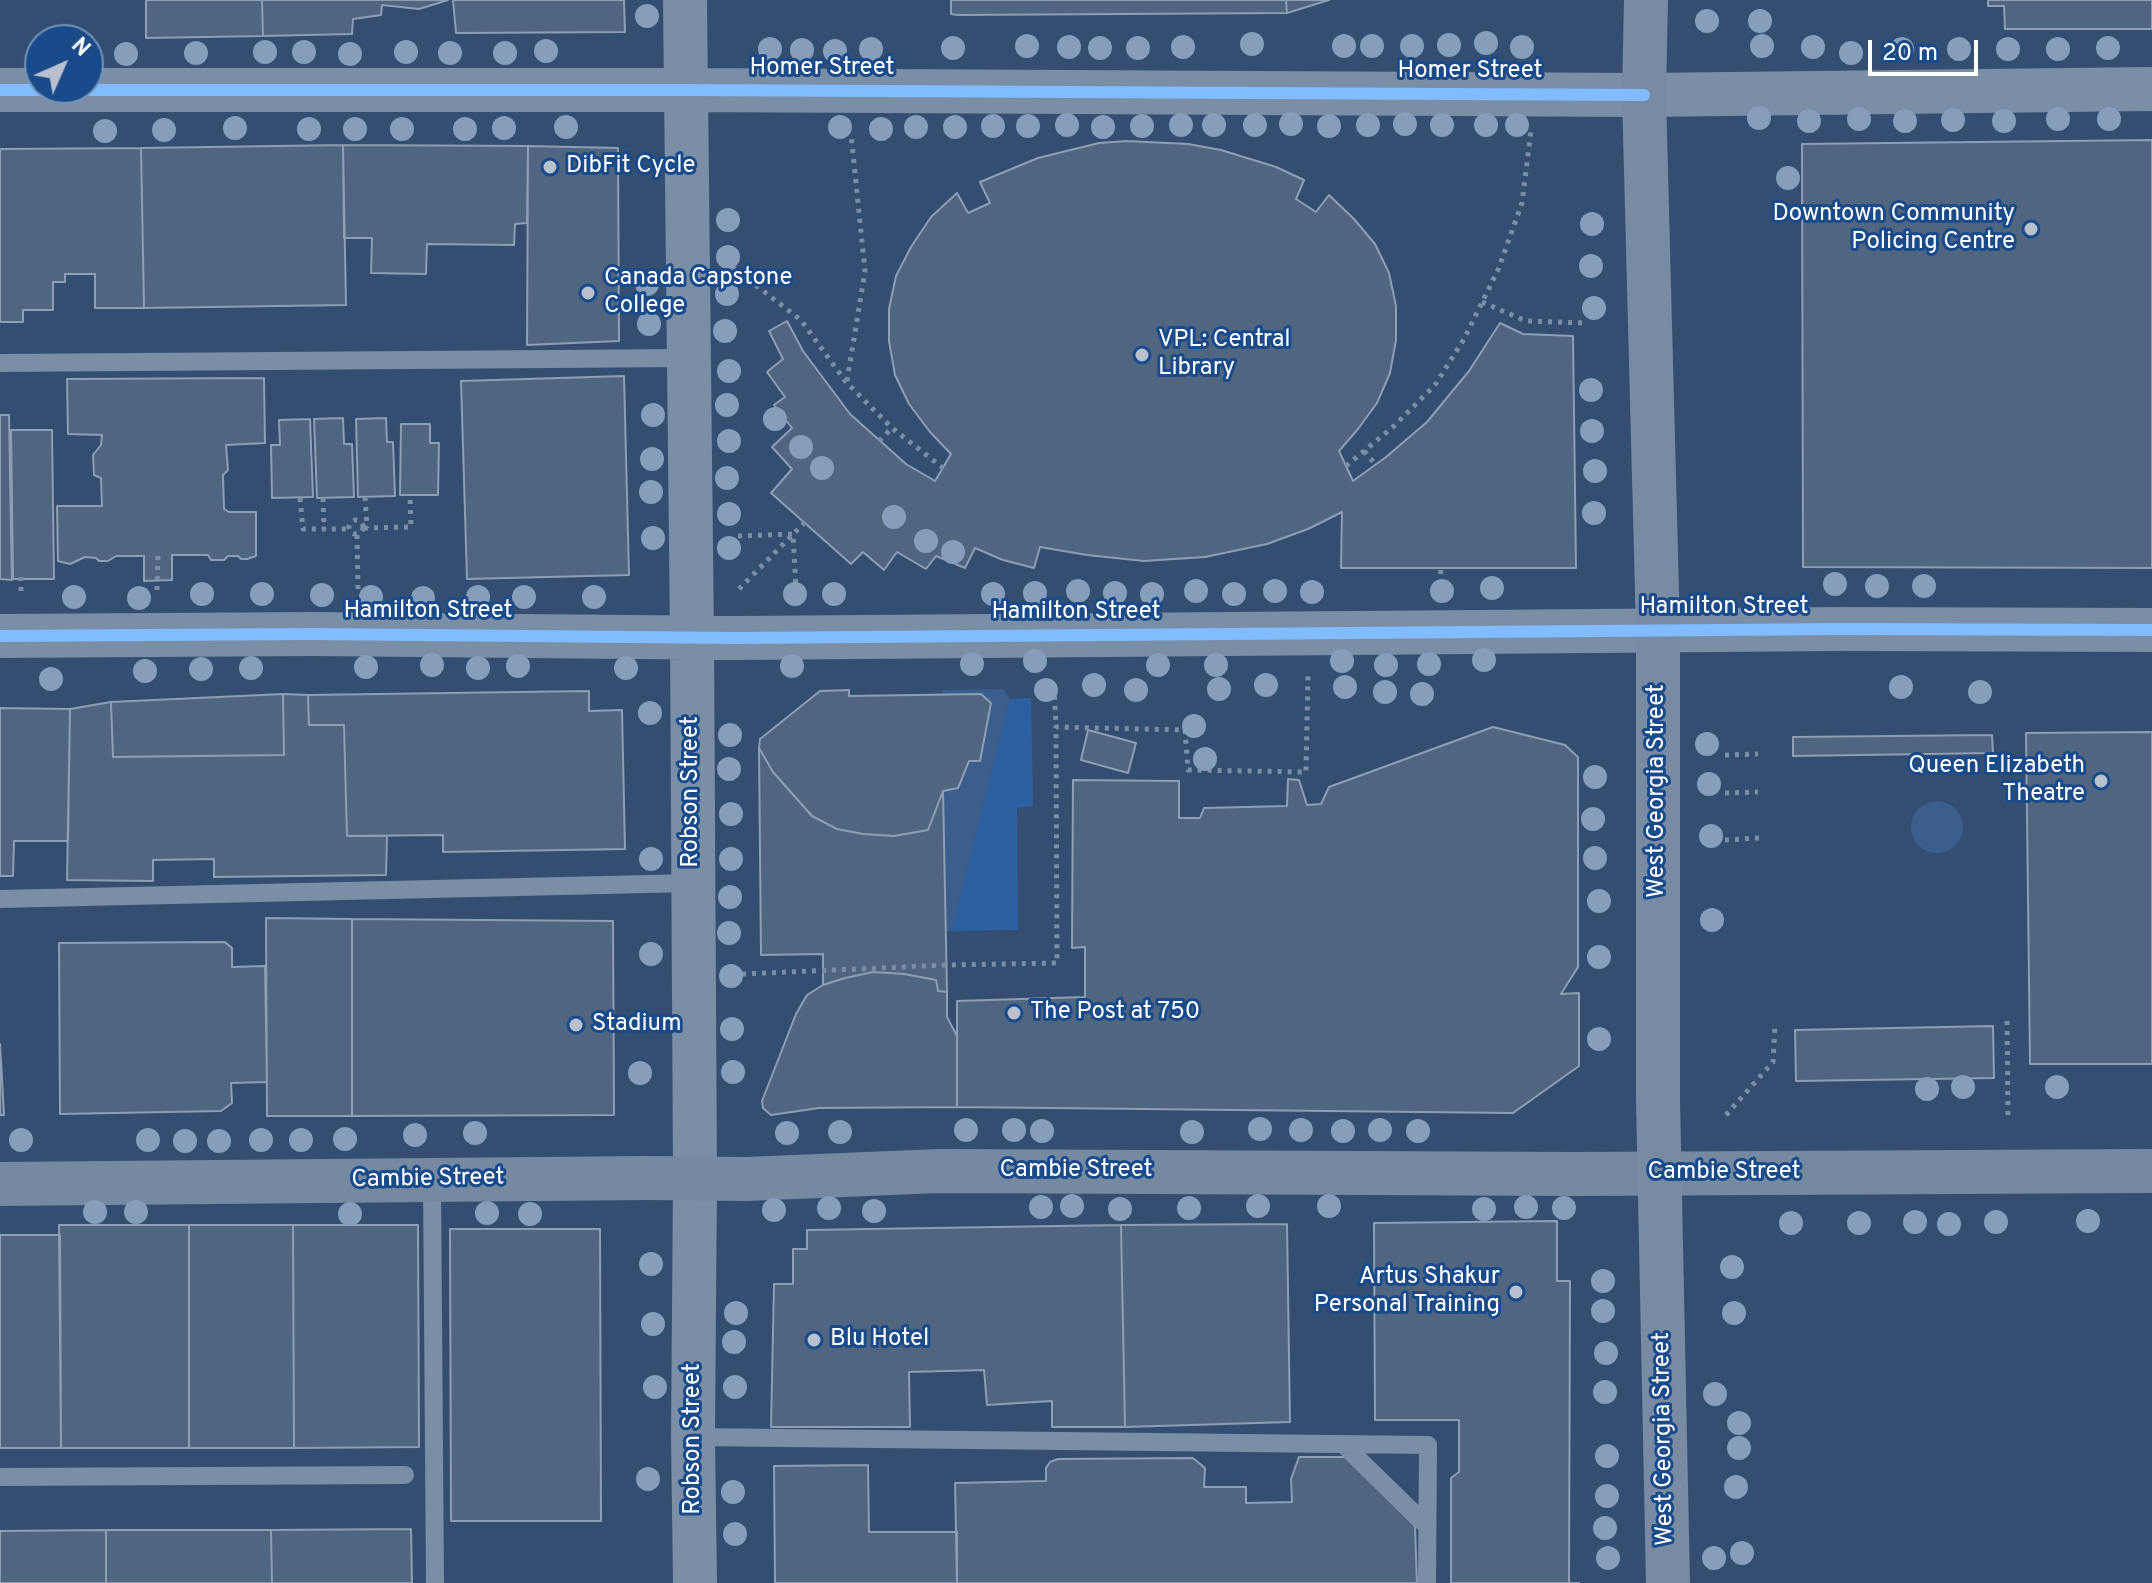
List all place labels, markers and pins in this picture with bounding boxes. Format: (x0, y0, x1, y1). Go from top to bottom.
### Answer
place label: DibFit Cycle (566, 153, 695, 181)
marker: DibFit Cycle (541, 158, 559, 176)
place label: Downtown Community Policing Centre (1773, 201, 2015, 257)
marker: Downtown Community Policing Centre (2022, 220, 2040, 238)
place label: Canada Capstone College (604, 265, 793, 321)
marker: Canada Capstone College (579, 284, 597, 302)
place label: VPL: Central Library (1158, 327, 1291, 383)
marker: VPL: Central Library (1133, 346, 1151, 364)
place label: Queen Elizabeth Theatre (1908, 753, 2085, 809)
marker: Queen Elizabeth Theatre (2092, 772, 2110, 790)
place label: The Post at 750 (1030, 999, 1200, 1027)
marker: The Post at 750 (1005, 1004, 1023, 1022)
place label: Stadium (592, 1011, 682, 1039)
marker: Stadium (567, 1016, 585, 1034)
place label: Artus Shakur Personal Training (1314, 1264, 1500, 1320)
marker: Artus Shakur Personal Training (1507, 1283, 1525, 1301)
place label: Blu Hotel (830, 1326, 929, 1354)
marker: Blu Hotel (805, 1331, 823, 1349)

